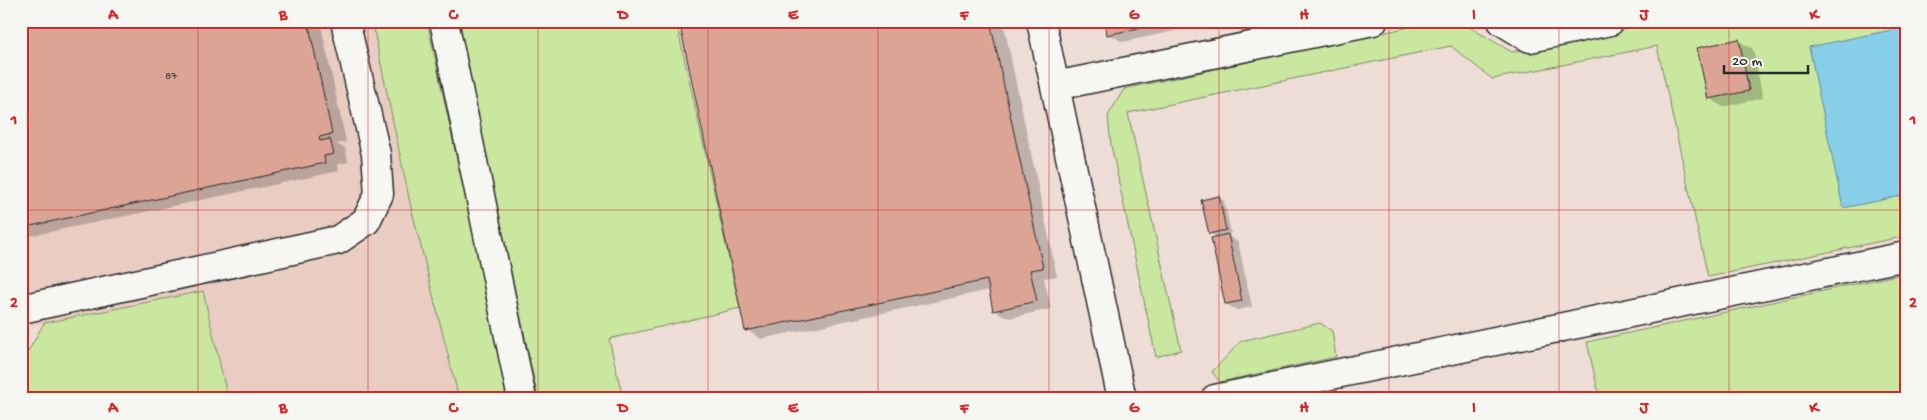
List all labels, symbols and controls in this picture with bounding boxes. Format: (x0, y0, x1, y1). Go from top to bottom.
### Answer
text: A (107, 7, 119, 26)
text: B (278, 7, 288, 26)
text: C (448, 7, 459, 26)
text: D (616, 7, 629, 26)
text: E (788, 7, 799, 26)
text: F (959, 7, 970, 26)
text: G (1129, 7, 1140, 26)
text: H (1299, 7, 1309, 26)
text: I (1472, 7, 1476, 26)
text: J (1639, 7, 1650, 26)
text: K (1809, 7, 1821, 26)
scale bar (1724, 42, 1808, 74)
text: 20 m (1732, 53, 1762, 71)
house number: 87 (165, 71, 177, 83)
text: 1 (10, 112, 17, 131)
text: 1 (1909, 112, 1916, 131)
text: 2 (10, 295, 18, 314)
text: 2 (1909, 295, 1917, 314)
text: A (107, 400, 119, 419)
text: B (278, 400, 288, 419)
text: C (448, 400, 459, 419)
text: D (616, 400, 629, 419)
text: E (788, 400, 799, 419)
text: F (959, 400, 970, 419)
text: G (1129, 400, 1140, 419)
text: H (1299, 400, 1309, 419)
text: I (1472, 400, 1476, 419)
text: J (1639, 400, 1650, 419)
text: K (1809, 400, 1821, 419)

